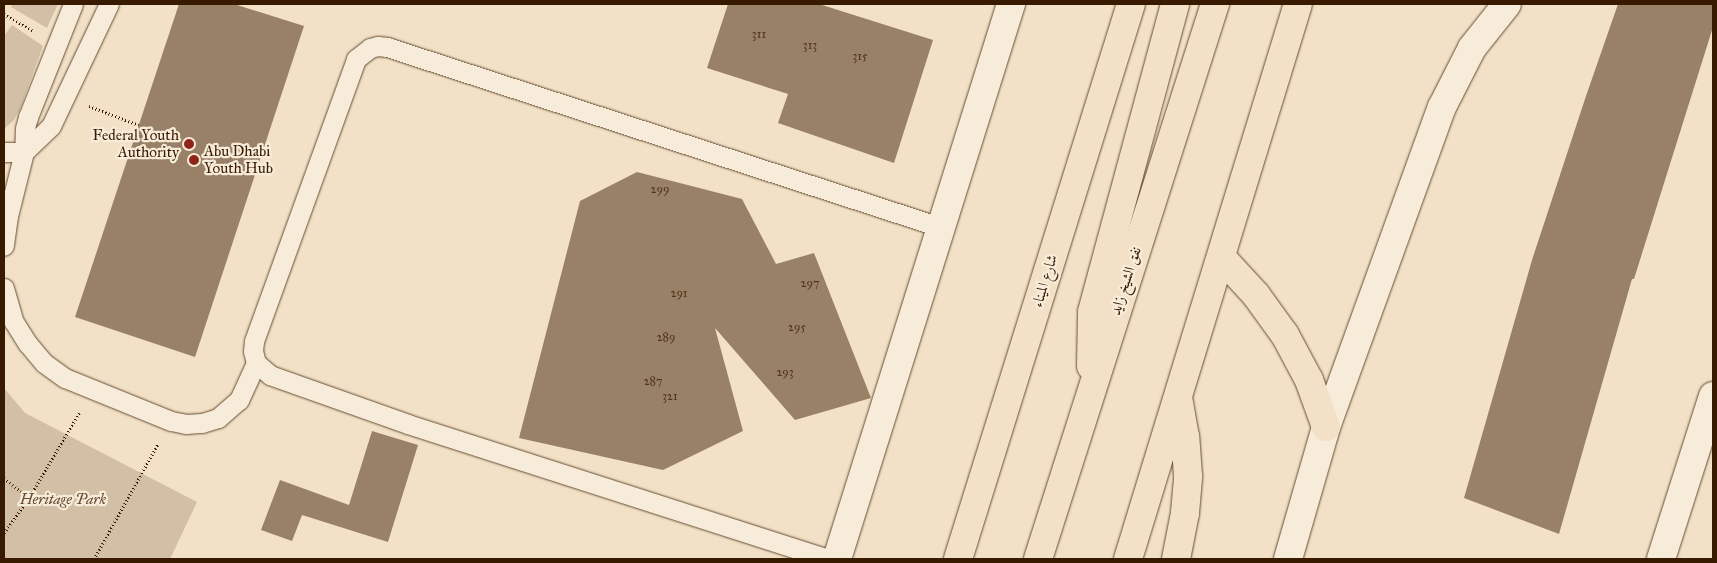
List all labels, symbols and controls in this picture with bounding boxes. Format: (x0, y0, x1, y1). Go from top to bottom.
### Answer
house number: 311 (752, 28, 766, 42)
house number: 313 (803, 39, 817, 53)
house number: 315 (852, 50, 868, 64)
place label: Federal Youth Authority (92, 126, 179, 161)
marker: Federal Youth Authority (183, 138, 195, 150)
place label: Abu Dhabi Youth Hub (204, 142, 273, 177)
marker: Abu Dhabi Youth Hub (188, 154, 200, 166)
house number: 299 (651, 183, 669, 197)
street label: نفق الشيخ زايد (1107, 245, 1145, 317)
street label: شارع الميناء (1028, 252, 1062, 310)
house number: 297 (801, 277, 819, 291)
house number: 291 (670, 287, 688, 301)
house number: 295 (788, 321, 806, 335)
house number: 289 (657, 331, 675, 345)
house number: 293 (776, 366, 794, 380)
house number: 287 (644, 375, 662, 389)
house number: 321 (662, 390, 678, 404)
park label: Heritage Park (20, 491, 106, 509)

